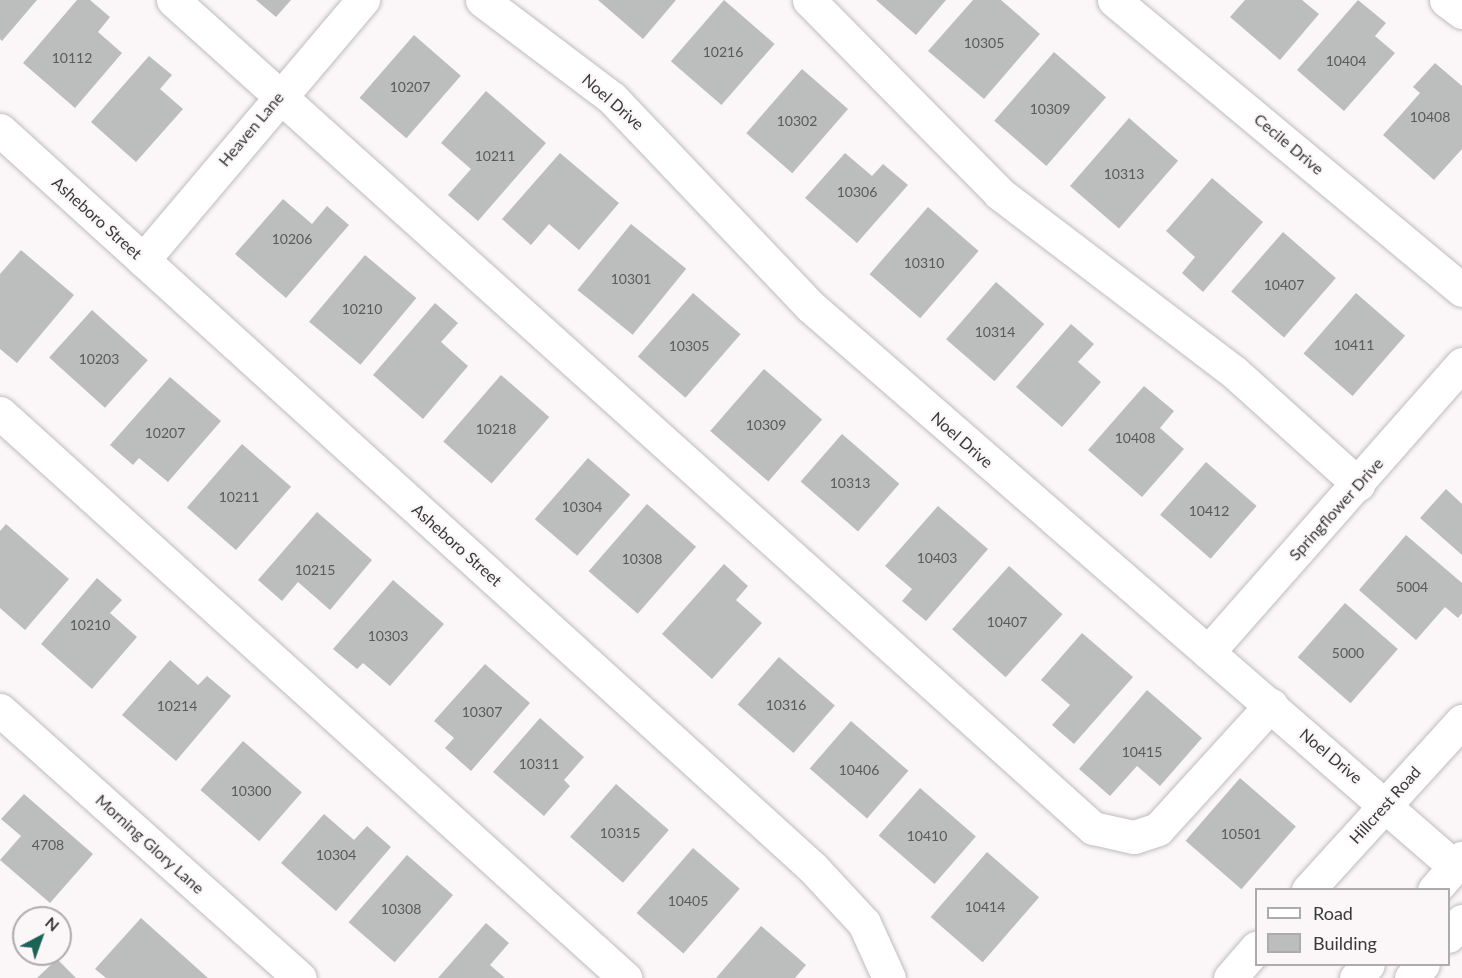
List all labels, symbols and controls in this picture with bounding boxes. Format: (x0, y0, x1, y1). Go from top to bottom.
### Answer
house number: 10305 (964, 35, 1004, 51)
house number: 10216 (703, 44, 743, 60)
house number: 10112 (52, 50, 92, 66)
house number: 10404 (1326, 53, 1366, 69)
street label: Noel Drive (578, 70, 648, 134)
house number: 10207 (390, 79, 430, 95)
street label: Heaven Lane (214, 88, 288, 170)
house number: 10309 (1030, 101, 1070, 117)
street label: Cecile Drive (1250, 109, 1328, 179)
house number: 10408 (1410, 109, 1450, 125)
house number: 10302 (777, 113, 817, 129)
house number: 10211 (475, 148, 515, 164)
house number: 10313 (1104, 166, 1144, 182)
street label: Asheboro Street (48, 173, 146, 263)
house number: 10306 (837, 184, 877, 200)
house number: 10206 (272, 231, 312, 247)
house number: 10310 (904, 255, 944, 271)
house number: 10301 (611, 271, 651, 287)
house number: 10407 (1264, 277, 1304, 293)
house number: 10210 (342, 301, 382, 317)
house number: 10314 (975, 324, 1015, 340)
house number: 10411 (1334, 337, 1374, 353)
house number: 10305 (669, 338, 709, 354)
house number: 10203 (79, 351, 119, 367)
street label: Noel Drive (927, 408, 997, 472)
house number: 10309 (746, 417, 786, 433)
house number: 10218 (476, 421, 516, 437)
house number: 10207 (145, 425, 185, 441)
house number: 10408 (1115, 430, 1155, 446)
street label: Springflower Drive (1285, 454, 1387, 564)
house number: 10313 (830, 475, 870, 491)
house number: 10211 (219, 489, 259, 505)
house number: 10304 (562, 499, 602, 515)
street label: Asheboro Street (408, 500, 506, 590)
house number: 10412 (1189, 503, 1229, 519)
house number: 10403 (917, 550, 957, 566)
house number: 10308 (622, 551, 662, 567)
house number: 10215 (295, 562, 335, 578)
house number: 5004 (1396, 579, 1428, 595)
house number: 10407 (987, 614, 1027, 630)
house number: 10210 (70, 617, 110, 633)
house number: 10303 (368, 628, 408, 644)
house number: 5000 (1332, 645, 1364, 661)
house number: 10316 (766, 697, 806, 713)
house number: 10214 (157, 698, 197, 714)
house number: 10307 (462, 704, 502, 720)
street label: Noel Drive (1296, 724, 1366, 788)
house number: 10415 (1122, 744, 1162, 760)
house number: 10311 (519, 756, 559, 772)
house number: 10406 (839, 762, 879, 778)
street label: Hillcrest Road (1345, 762, 1425, 848)
house number: 10300 (231, 783, 271, 799)
street label: Morning Glory Lane (92, 790, 208, 898)
house number: 10315 (600, 825, 640, 841)
house number: 10501 (1221, 826, 1261, 842)
house number: 10410 (907, 828, 947, 844)
house number: 4708 (32, 837, 64, 853)
house number: 10304 (316, 847, 356, 863)
legend (1255, 888, 1450, 966)
house number: 10405 (668, 893, 708, 909)
house number: 10414 (965, 899, 1005, 915)
house number: 10308 (381, 901, 421, 917)
text: Road (1313, 902, 1353, 924)
north arrow (12, 906, 72, 966)
text: N (42, 912, 64, 935)
text: Building (1313, 932, 1377, 954)

